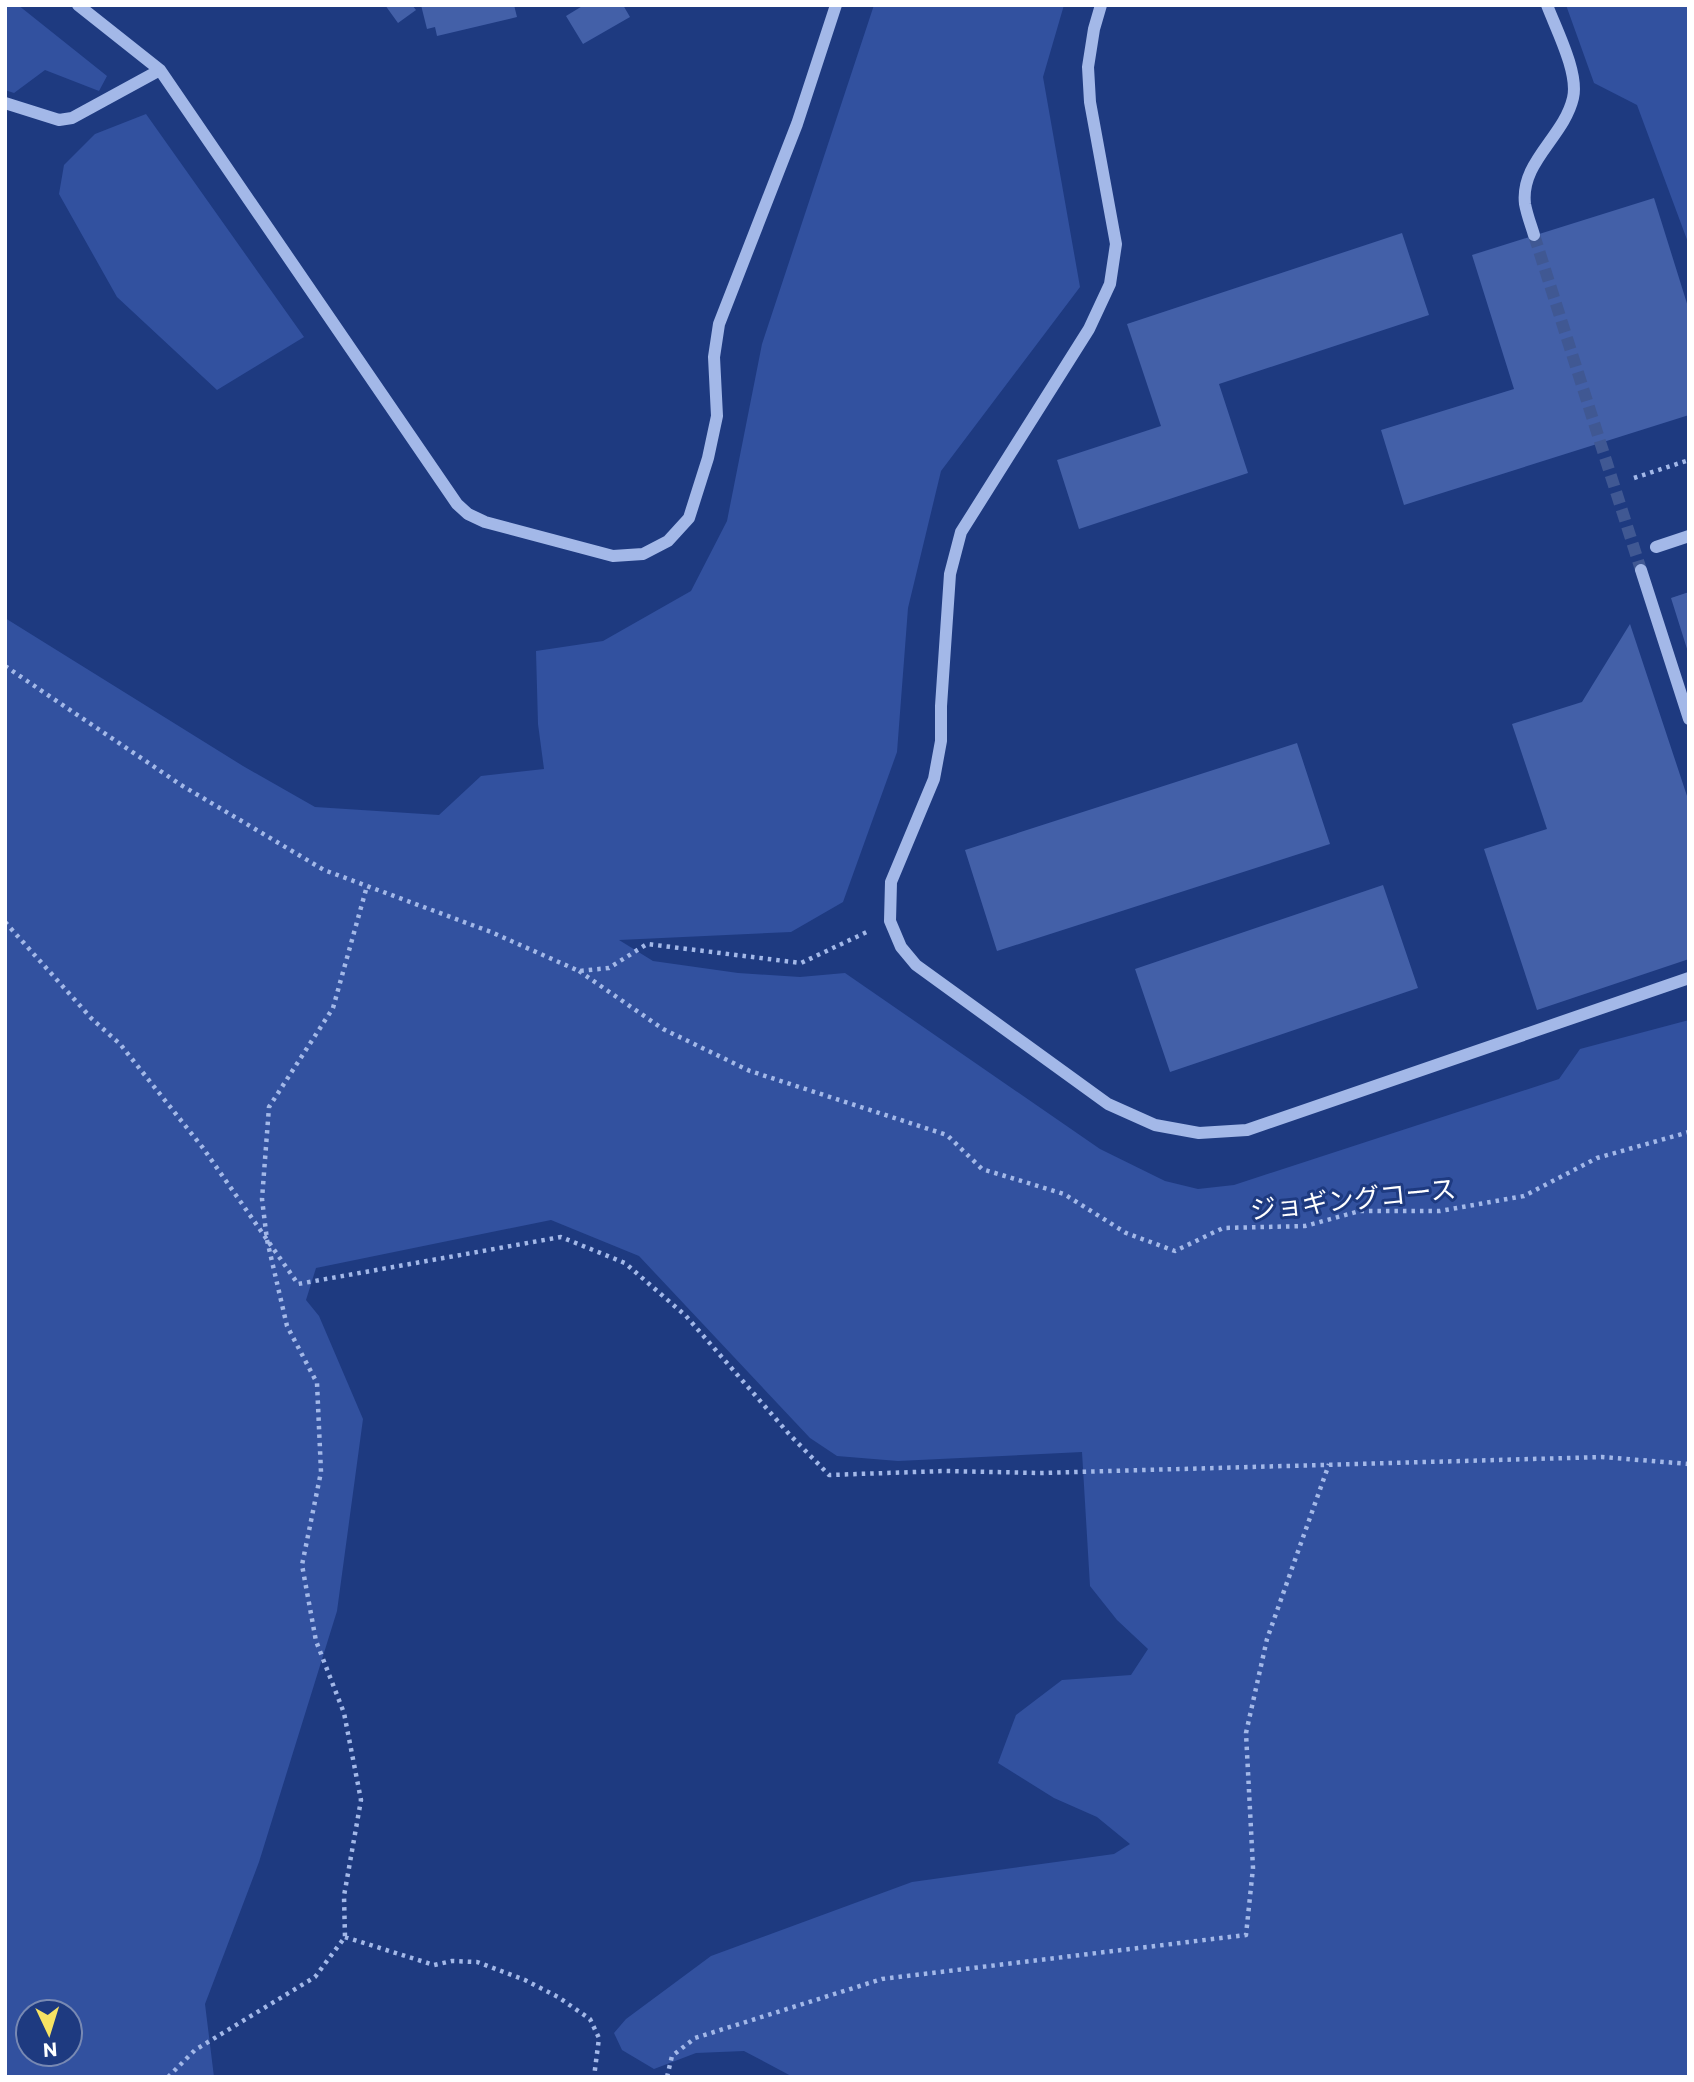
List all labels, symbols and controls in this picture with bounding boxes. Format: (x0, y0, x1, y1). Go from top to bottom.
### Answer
street label: ジョギングコース (1249, 1172, 1457, 1224)
north arrow (14, 1998, 84, 2068)
text: N (42, 2038, 58, 2062)

